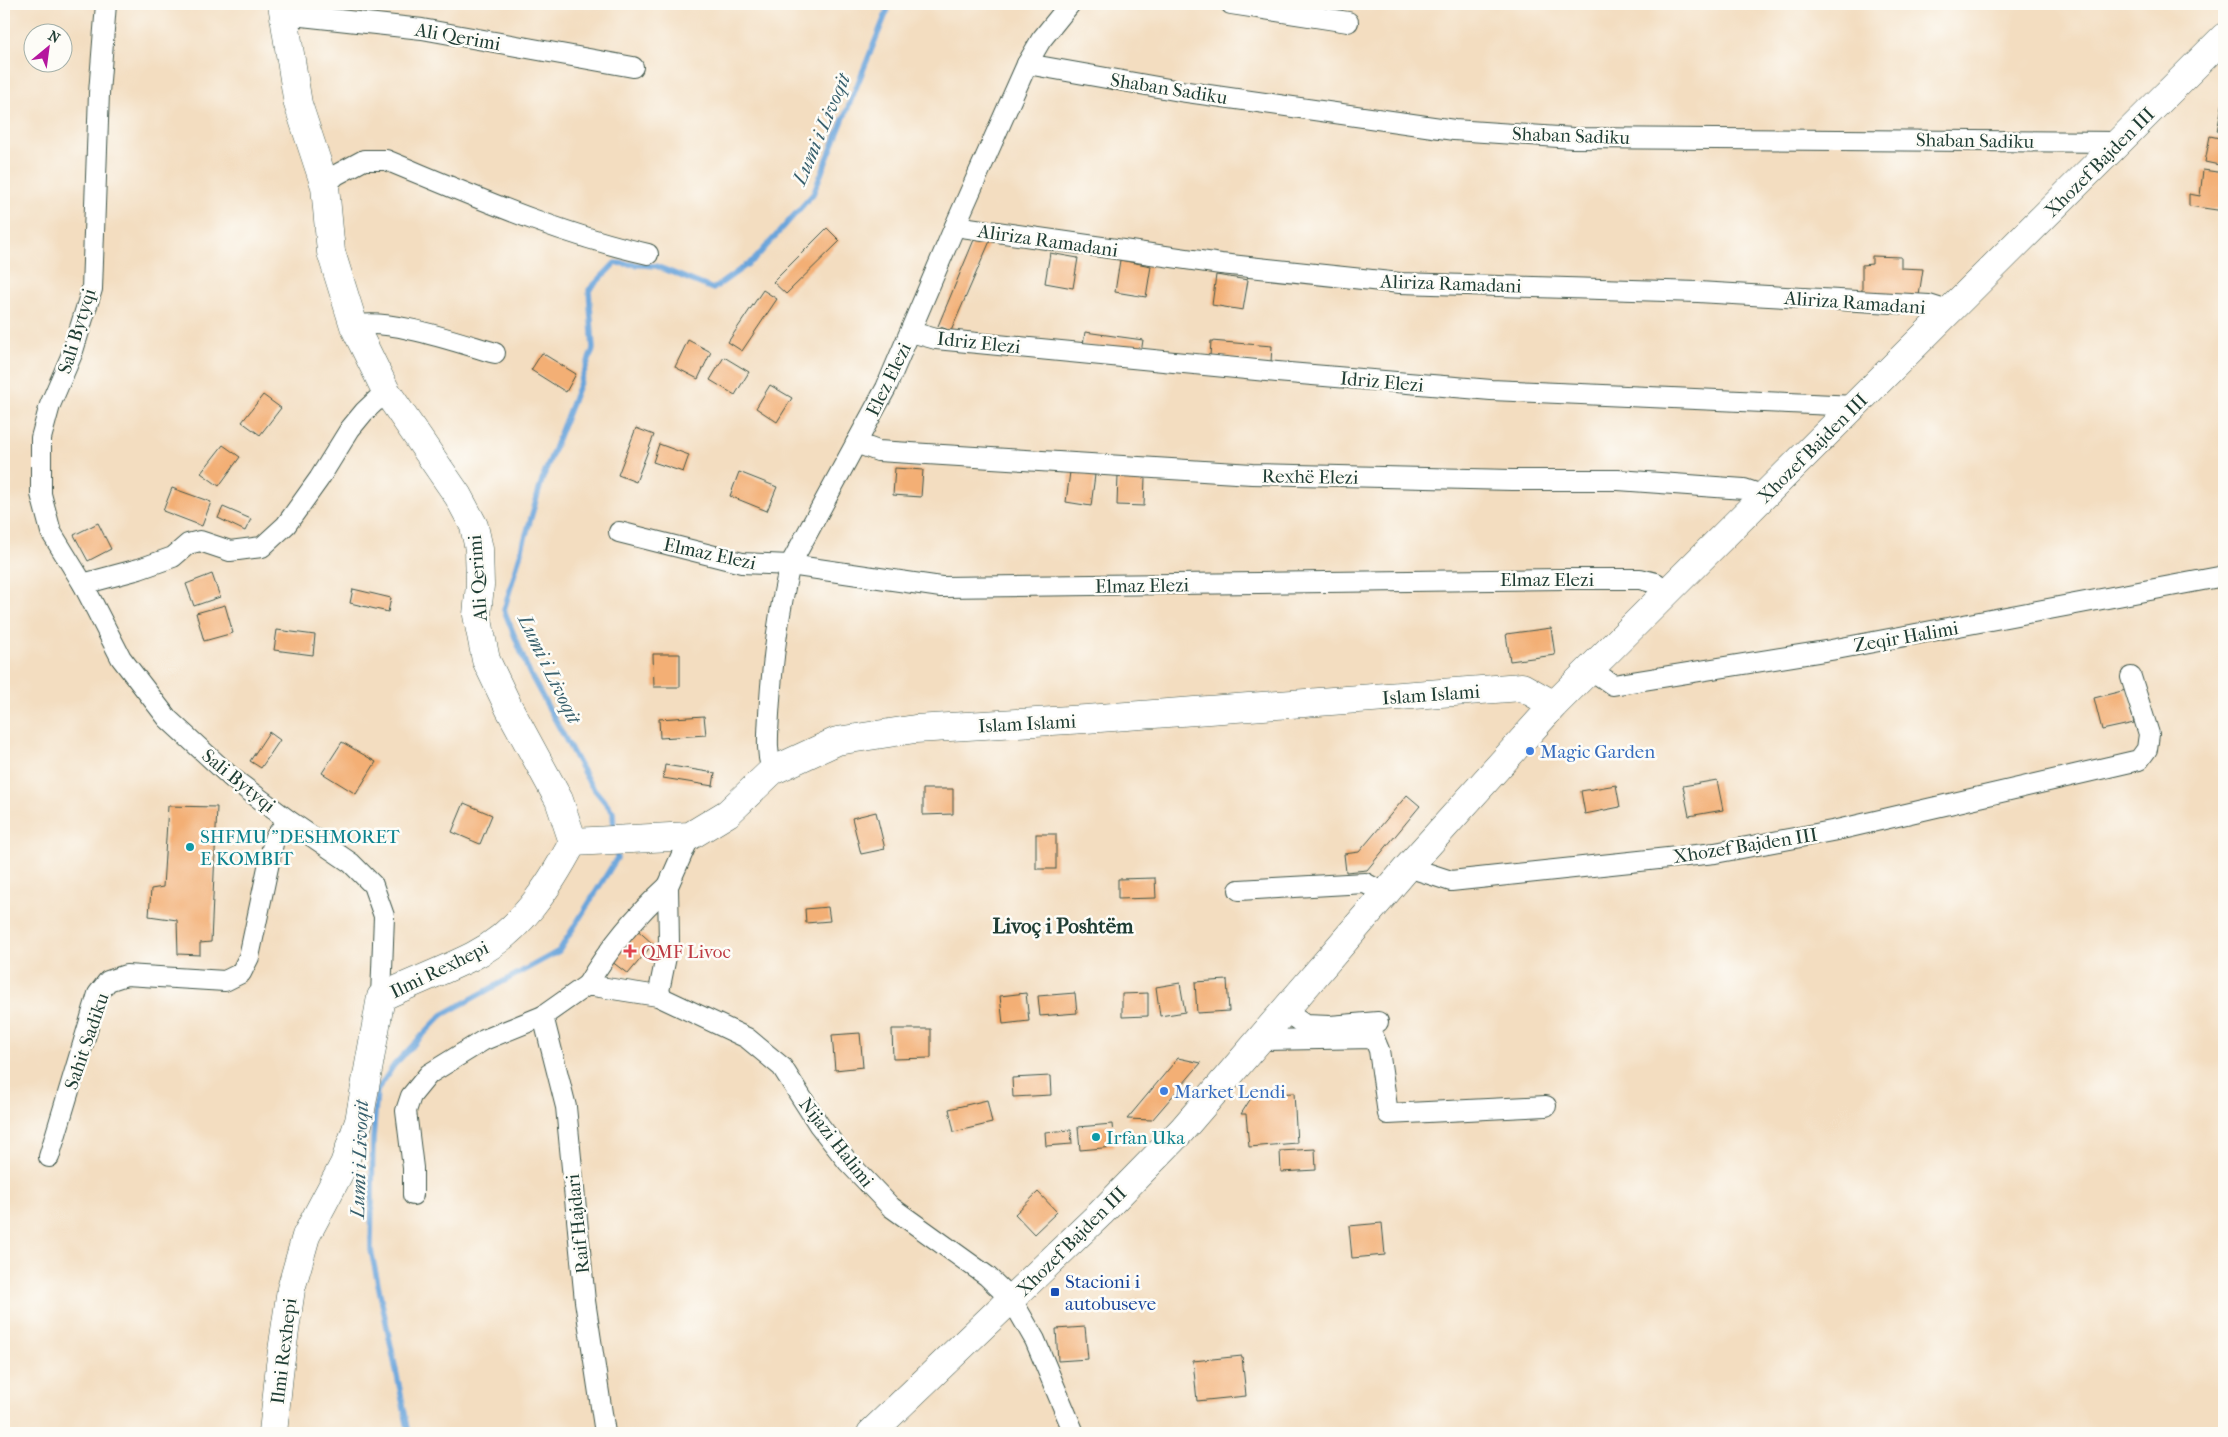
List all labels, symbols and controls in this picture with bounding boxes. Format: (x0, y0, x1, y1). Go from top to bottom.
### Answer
street label: Ali Qerimi (412, 18, 503, 55)
north arrow (22, 22, 72, 72)
text: N (45, 27, 63, 47)
water label: Lumi i Livoqit (787, 68, 856, 190)
street label: Shaban Sadiku (1109, 69, 1229, 109)
street label: Xhozef Bajden III (2040, 103, 2159, 222)
street label: Shaban Sadiku (1512, 123, 1631, 149)
street label: Shaban Sadiku (1916, 129, 2035, 153)
street label: Aliriza Ramadani (975, 220, 1120, 262)
street label: Aliriza Ramadani (1379, 271, 1522, 297)
street label: Sali Bytyqi (54, 286, 100, 377)
street label: Aliriza Ramadani (1783, 287, 1927, 319)
street label: Idriz Elezi (936, 328, 1022, 358)
street label: Elez Elezi (862, 339, 916, 420)
street label: Idriz Elezi (1339, 367, 1425, 397)
street label: Xhozef Bajden III (1753, 389, 1872, 508)
street label: Rexhë Elezi (1261, 465, 1359, 489)
street label: Elmaz Elezi (662, 533, 758, 575)
street label: Ali Qerimi (464, 534, 492, 623)
street label: Elmaz Elezi (1500, 569, 1594, 591)
street label: Elmaz Elezi (1095, 574, 1190, 598)
water label: Lumi i Livoqit (512, 609, 587, 729)
street label: Zeqir Halimi (1852, 617, 1961, 657)
street label: Islam Islami (1381, 681, 1481, 709)
street label: Islam Islami (977, 710, 1077, 738)
place label: Magic Garden (1540, 741, 1655, 763)
street label: Sali Bytyqi (197, 745, 280, 817)
marker: Magic Garden (1524, 745, 1536, 757)
street label: Xhozef Bajden III (1671, 824, 1819, 868)
place label: SHFMU "DESHMORET E KOMBIT (200, 826, 400, 870)
marker: SHFMU "DESHMORET E KOMBIT (184, 841, 196, 853)
district label: Livoç i Poshtëm (992, 914, 1134, 939)
street label: Ilmi Rexhepi (387, 936, 493, 1003)
place label: QMF Livoc (641, 941, 731, 963)
marker: QMF Livoc (623, 944, 637, 958)
street label: Sahit Sadiku (60, 990, 114, 1093)
place label: Market Lendi (1174, 1081, 1286, 1103)
marker: Market Lendi (1158, 1085, 1170, 1097)
street label: Nijazi Halimi (794, 1093, 878, 1192)
water label: Lumi i Livoqit (346, 1098, 373, 1221)
place label: Irfan Uka (1106, 1127, 1185, 1149)
marker: Irfan Uka (1090, 1131, 1102, 1143)
street label: Raif Hajdari (562, 1173, 594, 1275)
street label: Xhozef Bajden III (1012, 1182, 1131, 1301)
place label: Stacioni i autobuseve (1065, 1271, 1156, 1315)
marker: Stacioni i autobuseve (1049, 1286, 1061, 1298)
street label: Ilmi Rexhepi (267, 1296, 301, 1405)

